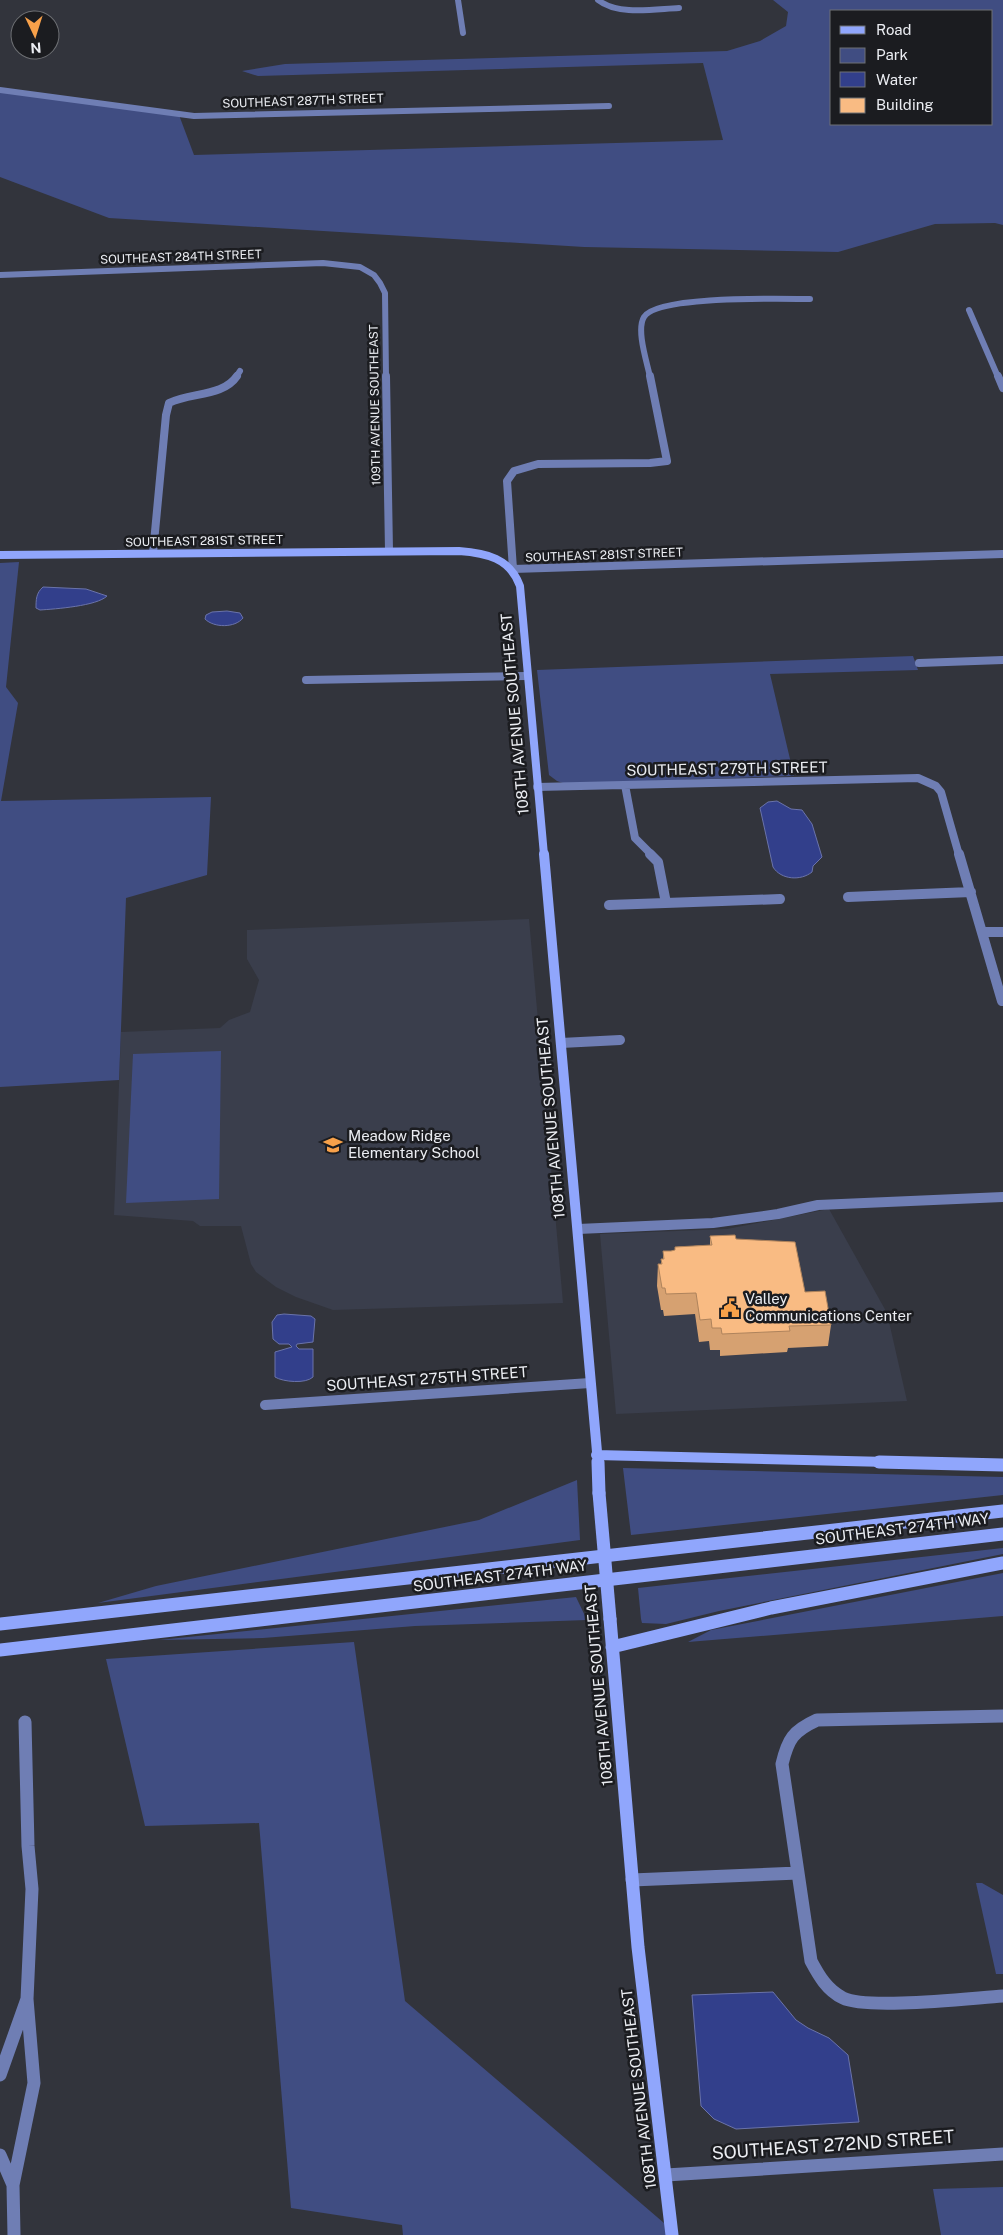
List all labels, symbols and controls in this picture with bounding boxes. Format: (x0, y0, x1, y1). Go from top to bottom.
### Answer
north arrow (10, 10, 60, 60)
legend (830, 10, 993, 125)
text: Road (876, 21, 912, 38)
text: N (30, 40, 42, 56)
text: Park (876, 46, 908, 63)
text: Water (876, 71, 918, 88)
street label: SOUTHEAST 287TH STREET (222, 91, 384, 111)
text: Building (876, 96, 934, 113)
street label: SOUTHEAST 284TH STREET (100, 247, 262, 267)
street label: 109TH AVENUE SOUTHEAST (367, 324, 383, 486)
street label: SOUTHEAST 281ST STREET (125, 533, 283, 549)
street label: SOUTHEAST 281ST STREET (525, 545, 683, 565)
street label: 108TH AVENUE SOUTHEAST (497, 613, 532, 815)
street label: SOUTHEAST 279TH STREET (626, 758, 828, 779)
street label: 108TH AVENUE SOUTHEAST (533, 1017, 568, 1219)
place label: Meadow Ridge Elementary School (348, 1127, 480, 1161)
school or university icon: Meadow Ridge Elementary School (322, 1134, 344, 1156)
place label: Valley Communications Center (745, 1290, 912, 1324)
public building icon: Valley Communications Center (719, 1297, 741, 1319)
street label: SOUTHEAST 275TH STREET (326, 1363, 528, 1394)
street label: SOUTHEAST 274TH WAY (814, 1509, 990, 1548)
street label: SOUTHEAST 274TH WAY (412, 1556, 588, 1595)
street label: 108TH AVENUE SOUTHEAST (581, 1584, 616, 1786)
street label: 108TH AVENUE SOUTHEAST (618, 1988, 659, 2190)
street label: SOUTHEAST 272ND STREET (711, 2126, 955, 2163)

